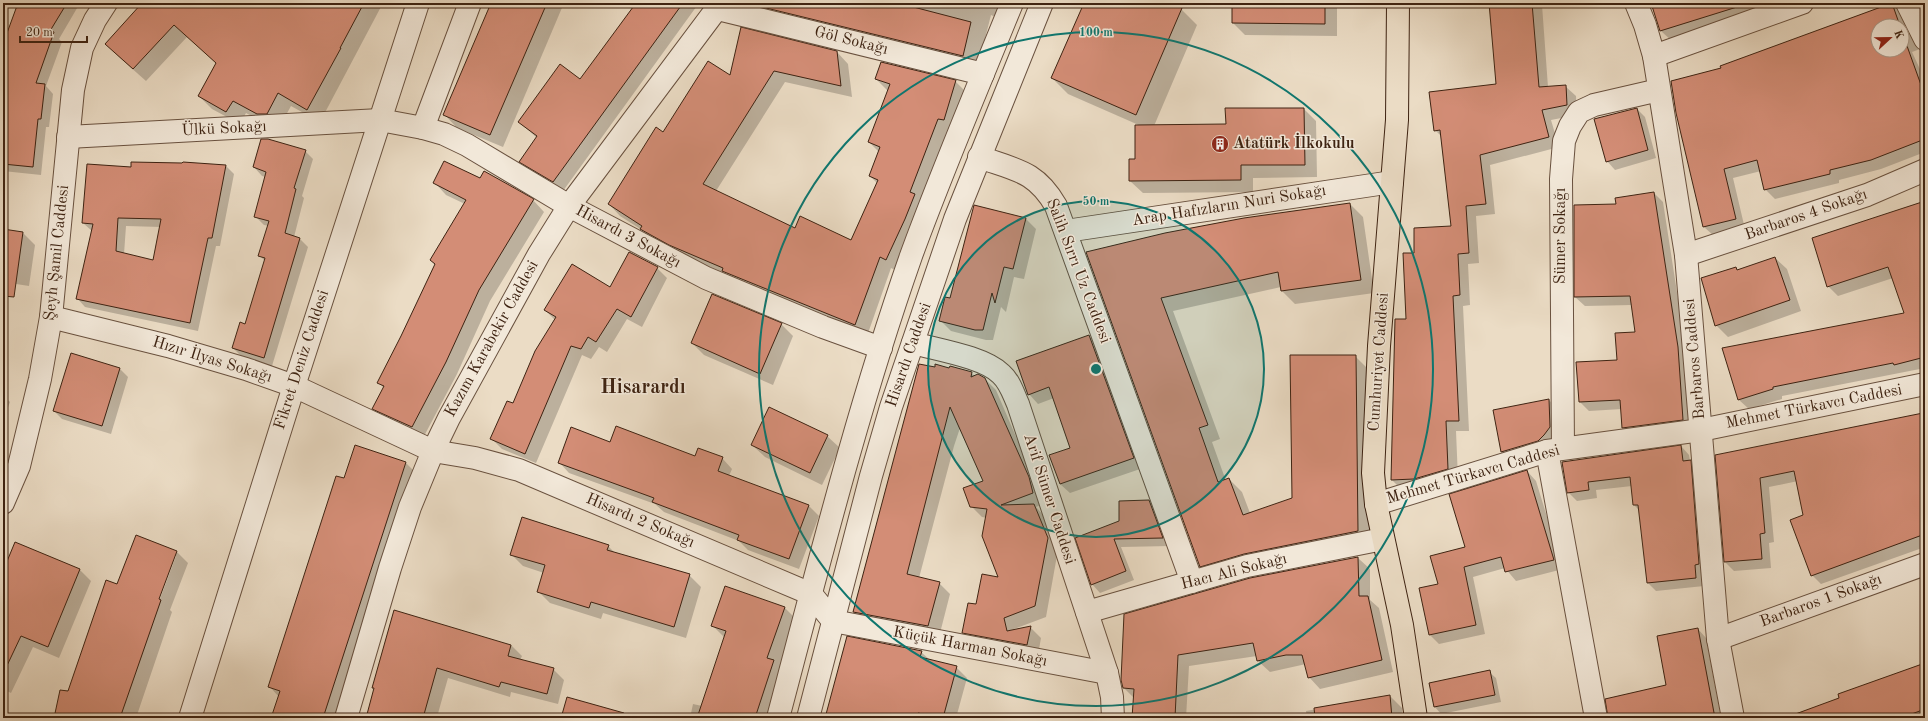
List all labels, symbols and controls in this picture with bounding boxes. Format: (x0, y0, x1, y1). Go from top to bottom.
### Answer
scale bar (20, 18, 87, 44)
north arrow (1870, 18, 1910, 58)
street label: Göl Sokağı (813, 24, 889, 58)
text: 20 m (26, 27, 53, 39)
text: 100 m (1079, 27, 1113, 39)
text: K (1891, 29, 1905, 41)
street label: Ülkü Sokağı (181, 115, 267, 139)
place label: Atatürk İlkokulu (1233, 132, 1355, 152)
building icon: Atatürk İlkokulu (1210, 134, 1230, 154)
street label: Arap Hafızların Nuri Sokağı (1131, 183, 1327, 229)
street label: Şeyh Şamil Caddesi (42, 184, 72, 322)
street label: Barbaros 4 Sokağı (1743, 187, 1869, 243)
street label: Sümer Sokağı (1553, 188, 1569, 284)
text: 50 m (1083, 195, 1110, 208)
street label: Salih Sırrı Uz Caddesi (1043, 196, 1113, 346)
street label: Hisardı 3 Sokağı (573, 203, 683, 271)
street label: Kazım Karabekir Caddesi (442, 258, 542, 420)
street label: Fikret Deniz Caddesi (272, 288, 332, 432)
street label: Cumhuriyet Caddesi (1366, 292, 1392, 432)
street label: Barbaros Caddesi (1682, 298, 1708, 420)
street label: Hisardı Caddesi (884, 301, 934, 409)
street label: Hızır İlyas Sokağı (150, 330, 275, 386)
centre of rings (1089, 362, 1103, 376)
district label: Hisarardı (600, 378, 686, 398)
street label: Mehmet Türkavcı Caddesi (1724, 382, 1904, 432)
street label: Arif Sümer Caddesi (1020, 432, 1078, 566)
street label: Mehmet Türkavcı Caddesi (1385, 443, 1561, 507)
street label: Hisardı 2 Sokağı (583, 491, 697, 551)
street label: Hacı Ali Sokağı (1179, 551, 1289, 593)
street label: Barbaros 1 Sokağı (1758, 572, 1884, 630)
street label: Küçük Harman Sokağı (892, 624, 1048, 670)

